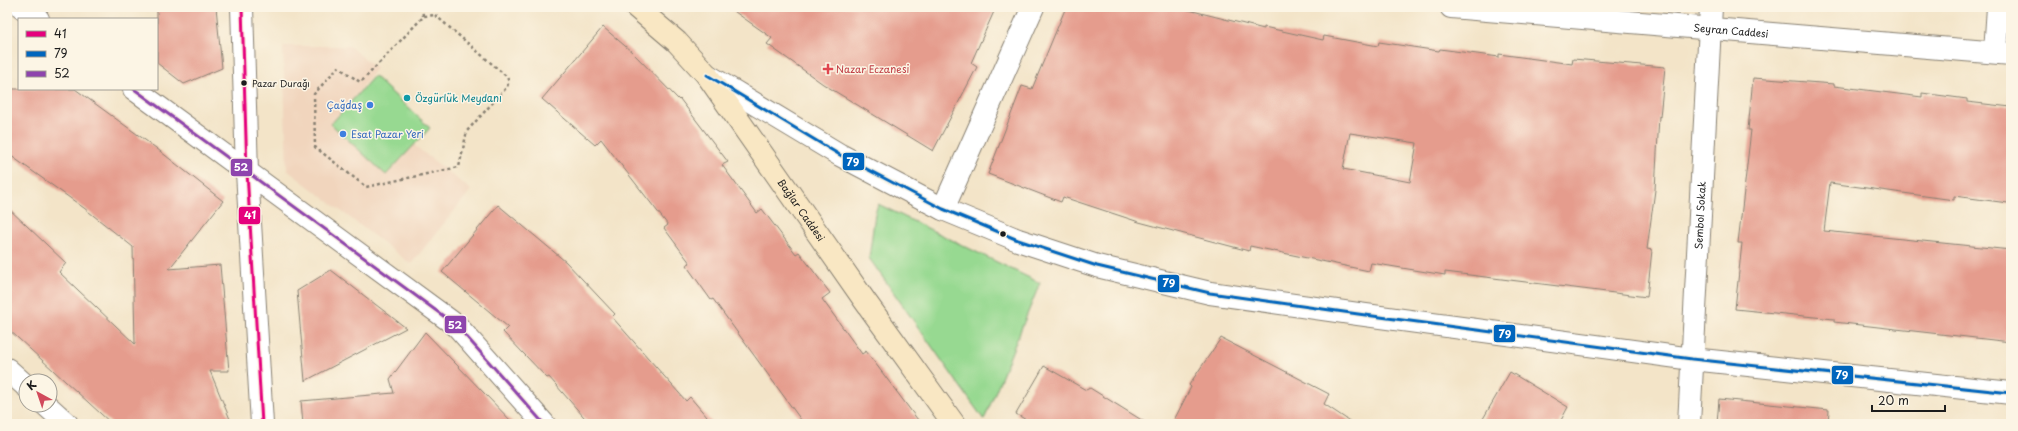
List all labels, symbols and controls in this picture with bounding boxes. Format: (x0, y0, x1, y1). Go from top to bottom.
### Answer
legend (18, 18, 158, 90)
street label: Seyran Caddesi (1693, 19, 1769, 41)
text: 41 (54, 24, 67, 42)
text: 79 (54, 44, 68, 62)
place label: Nazar Eczanesi (836, 61, 909, 76)
text: 52 (54, 64, 70, 82)
marker: Nazar Eczanesi (823, 64, 833, 74)
place label: Pazar Durağı (252, 76, 310, 90)
marker: Pazar Durağı (239, 78, 249, 88)
place label: Özgürlük Meydanı (415, 90, 502, 106)
marker: Özgürlük Meydanı (402, 93, 412, 103)
place label: Çağdaş (327, 97, 362, 112)
marker: Çağdaş (365, 100, 375, 110)
place label: Esat Pazar Yeri (351, 126, 424, 141)
marker: Esat Pazar Yeri (338, 129, 348, 139)
line badge: 79 (842, 152, 865, 171)
text: 79 (847, 153, 860, 170)
line badge: 52 (230, 158, 253, 177)
text: 52 (234, 158, 248, 175)
street label: Bağlar Caddesi (774, 175, 829, 244)
street label: Sembol Sokak (1690, 181, 1709, 250)
line badge: 41 (238, 206, 261, 225)
text: 41 (244, 206, 256, 223)
unlabelled marker (998, 229, 1008, 239)
line badge: 79 (1157, 274, 1180, 293)
text: 79 (1163, 274, 1176, 291)
line badge: 52 (444, 315, 467, 334)
text: 52 (448, 316, 462, 333)
line badge: 79 (1493, 324, 1516, 343)
text: 79 (1499, 325, 1512, 342)
line badge: 79 (1831, 365, 1854, 385)
text: 79 (1836, 366, 1849, 383)
north arrow (18, 373, 58, 413)
text: K (23, 376, 40, 394)
scale bar (1872, 387, 1945, 413)
text: 20 m (1878, 391, 1909, 409)

